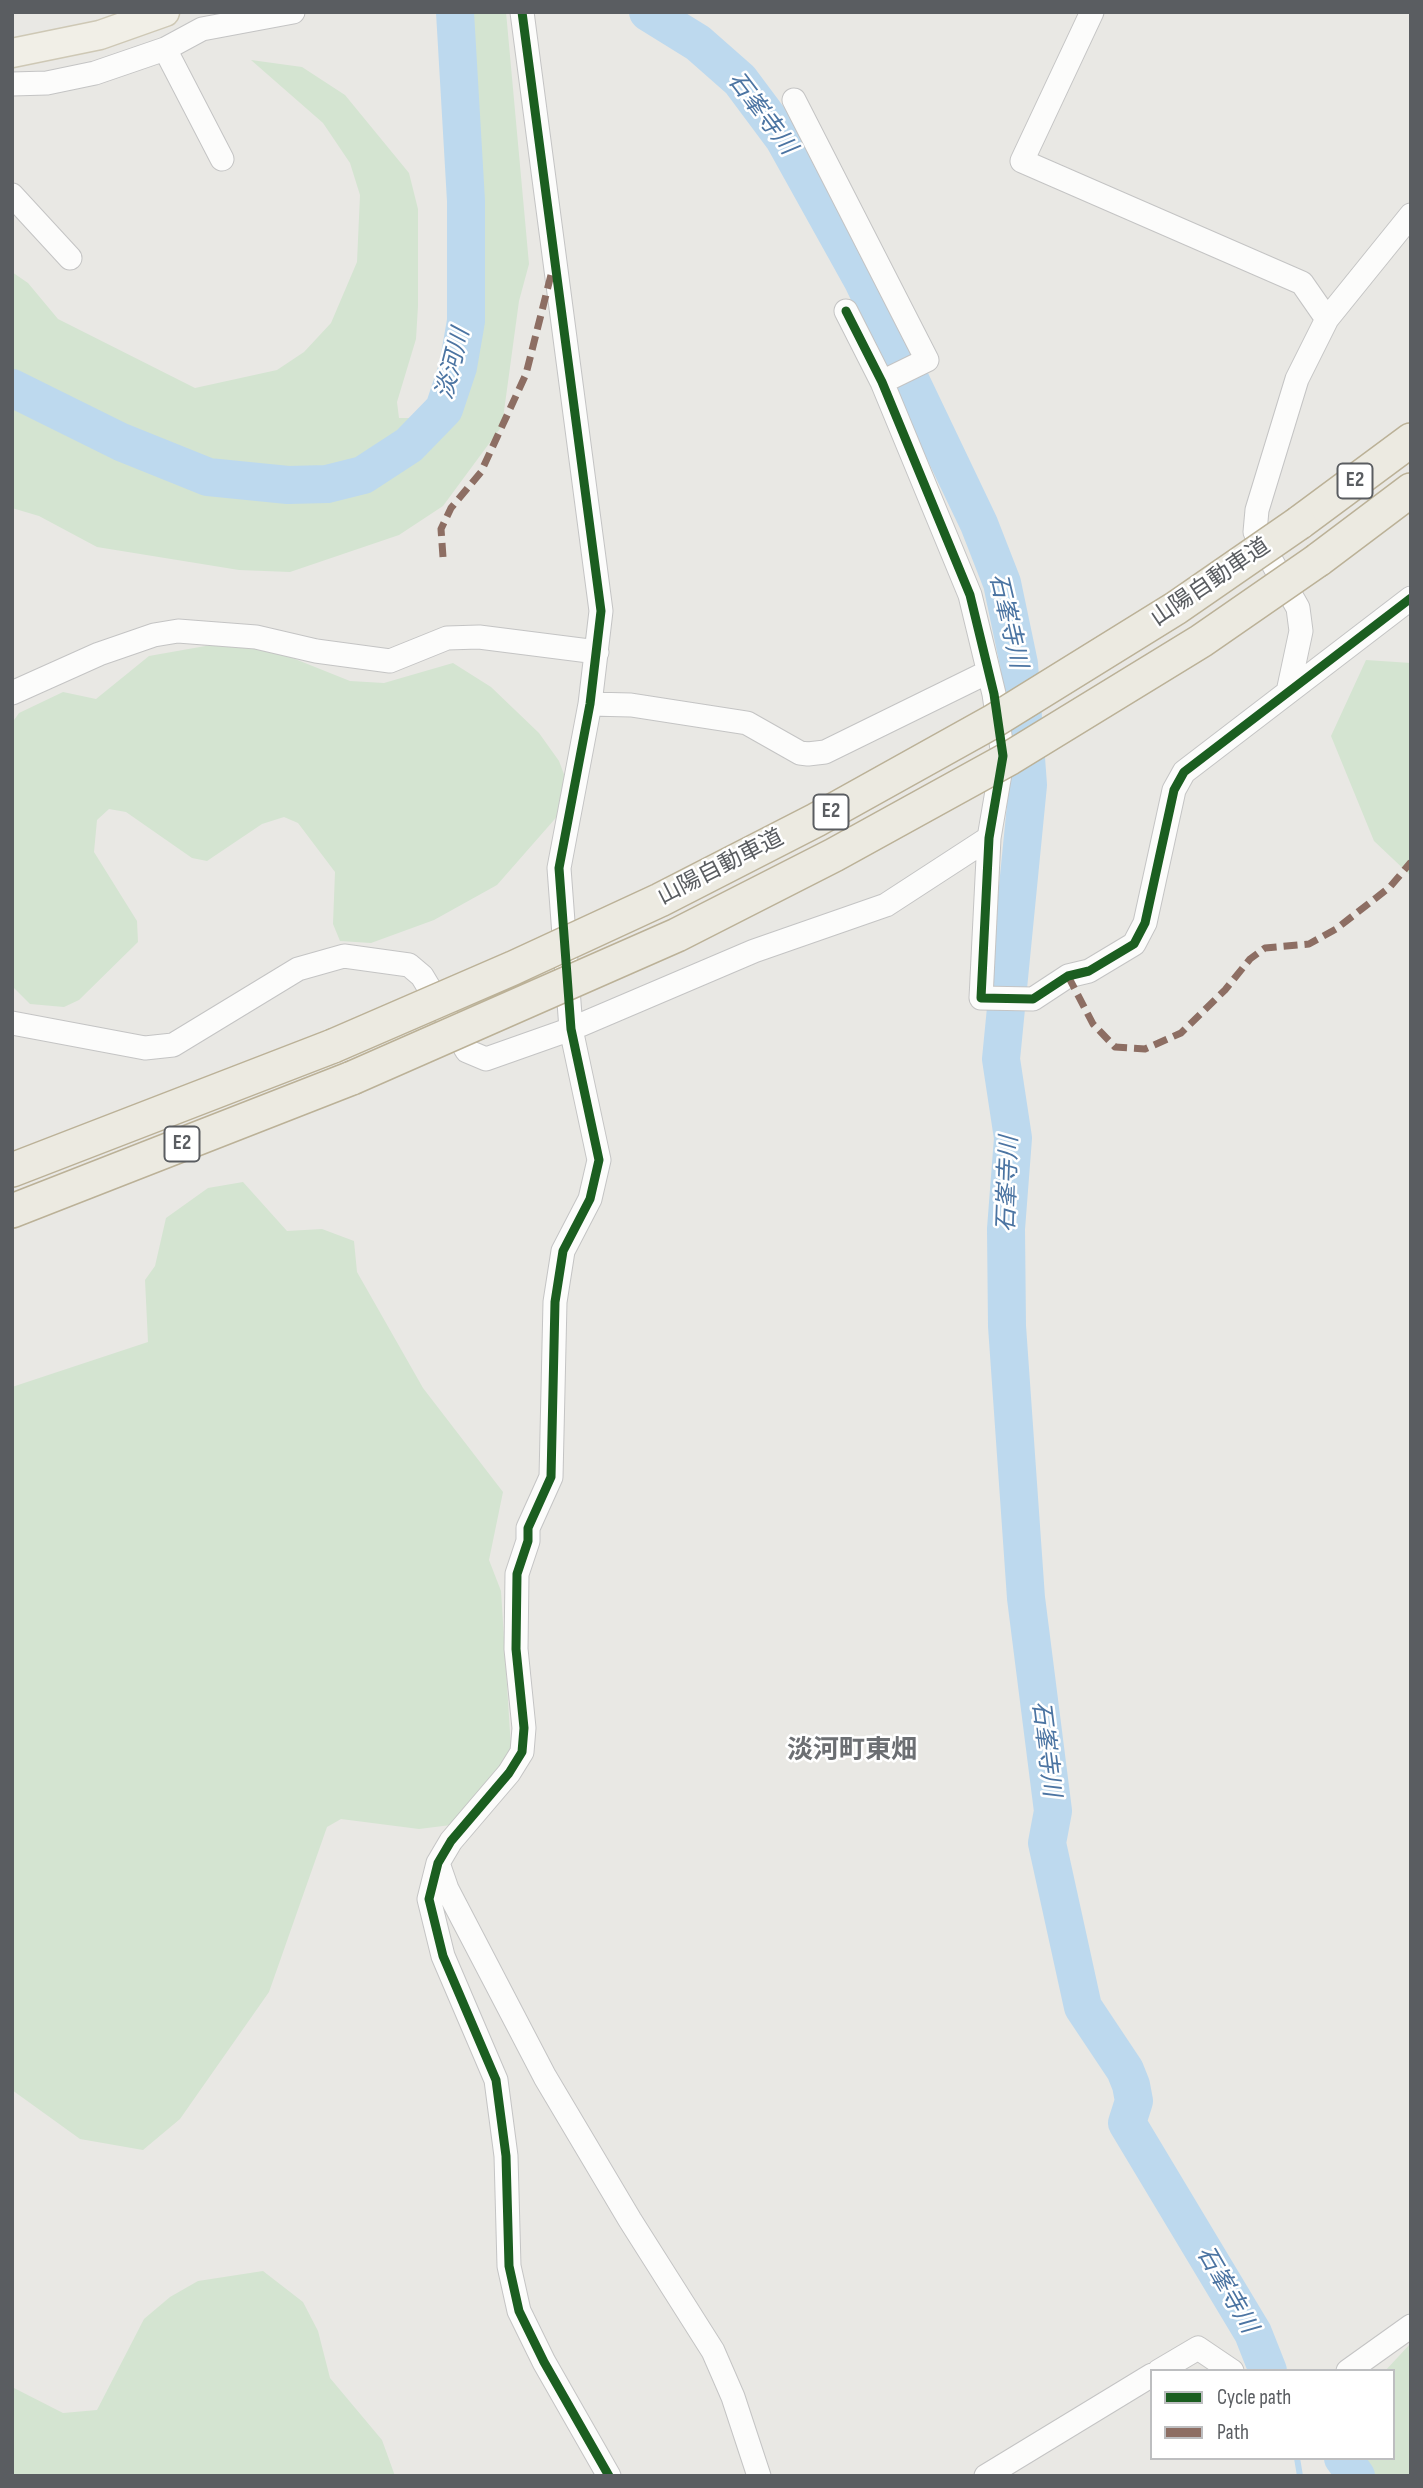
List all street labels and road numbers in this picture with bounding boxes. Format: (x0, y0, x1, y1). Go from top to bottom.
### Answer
road number: E2 (1338, 463, 1372, 498)
street label: 山陽自動車道 (1146, 533, 1276, 633)
road number: E2 (814, 794, 848, 830)
street label: 山陽自動車道 (653, 824, 789, 912)
road number: E2 (164, 1126, 200, 1162)

